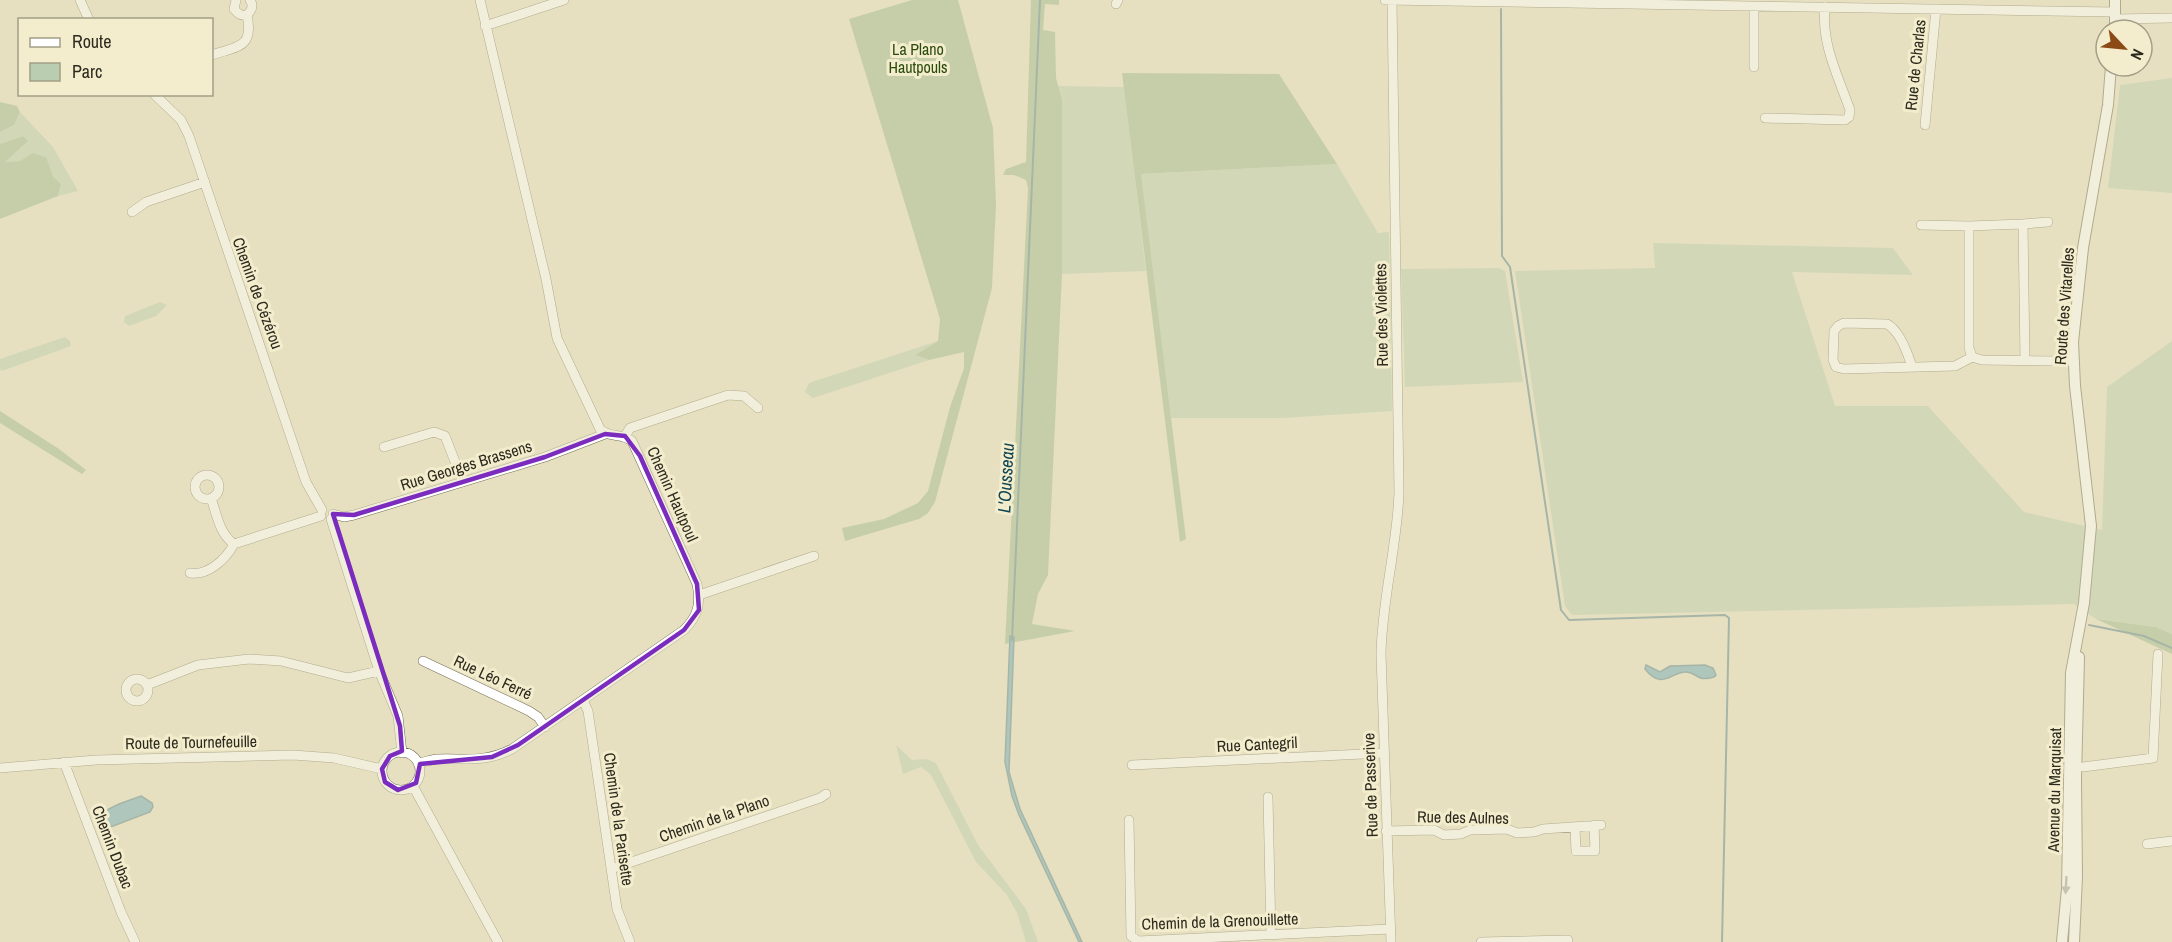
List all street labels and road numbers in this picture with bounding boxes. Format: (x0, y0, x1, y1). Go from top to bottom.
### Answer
street label: Rue de Charlas (1899, 19, 1931, 111)
street label: Chemin de Cézérou (228, 234, 288, 352)
street label: Route des Vitarelles (2049, 246, 2079, 366)
street label: Rue des Violettes (1369, 263, 1393, 367)
street label: Rue Georges Brassens (398, 435, 534, 495)
street label: Chemin Hautpoul (642, 443, 704, 545)
street label: Rue Léo Ferré (450, 649, 536, 705)
street label: Avenue du Marquisat (2042, 727, 2066, 853)
street label: Route de Tournefeuille (125, 730, 257, 754)
street label: Rue Cantegril (1216, 731, 1298, 757)
street label: Rue de Passerive (1357, 732, 1383, 838)
street label: Chemin de la Parisette (599, 751, 639, 887)
street label: Chemin de la Plano (656, 789, 772, 847)
street label: Chemin Dubac (87, 802, 139, 892)
street label: Rue des Aulnes (1417, 805, 1509, 829)
street label: Chemin de la Grenouillette (1141, 907, 1299, 935)

